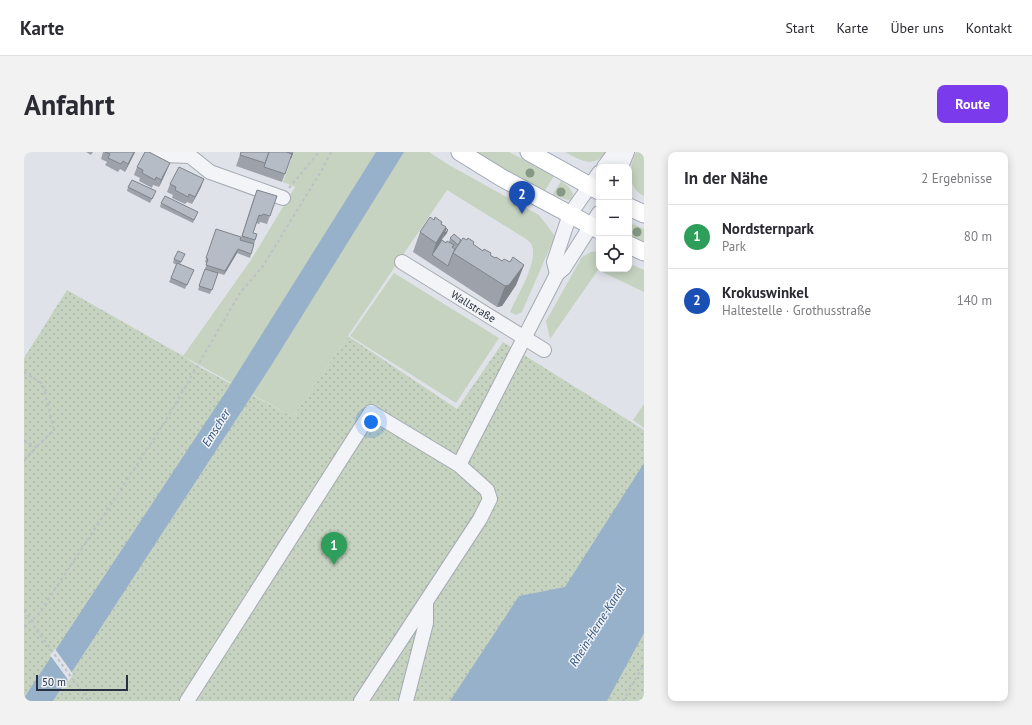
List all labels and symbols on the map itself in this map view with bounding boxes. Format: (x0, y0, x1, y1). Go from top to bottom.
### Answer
pin: 2 (509, 181, 535, 214)
street label: Wallstraße (448, 287, 499, 326)
water label: Emscher (198, 405, 233, 449)
your location (361, 412, 381, 432)
pin: 1 (321, 532, 347, 565)
water label: Rhein-Herne-Kanal (566, 582, 628, 669)
scale bar (36, 673, 128, 692)

